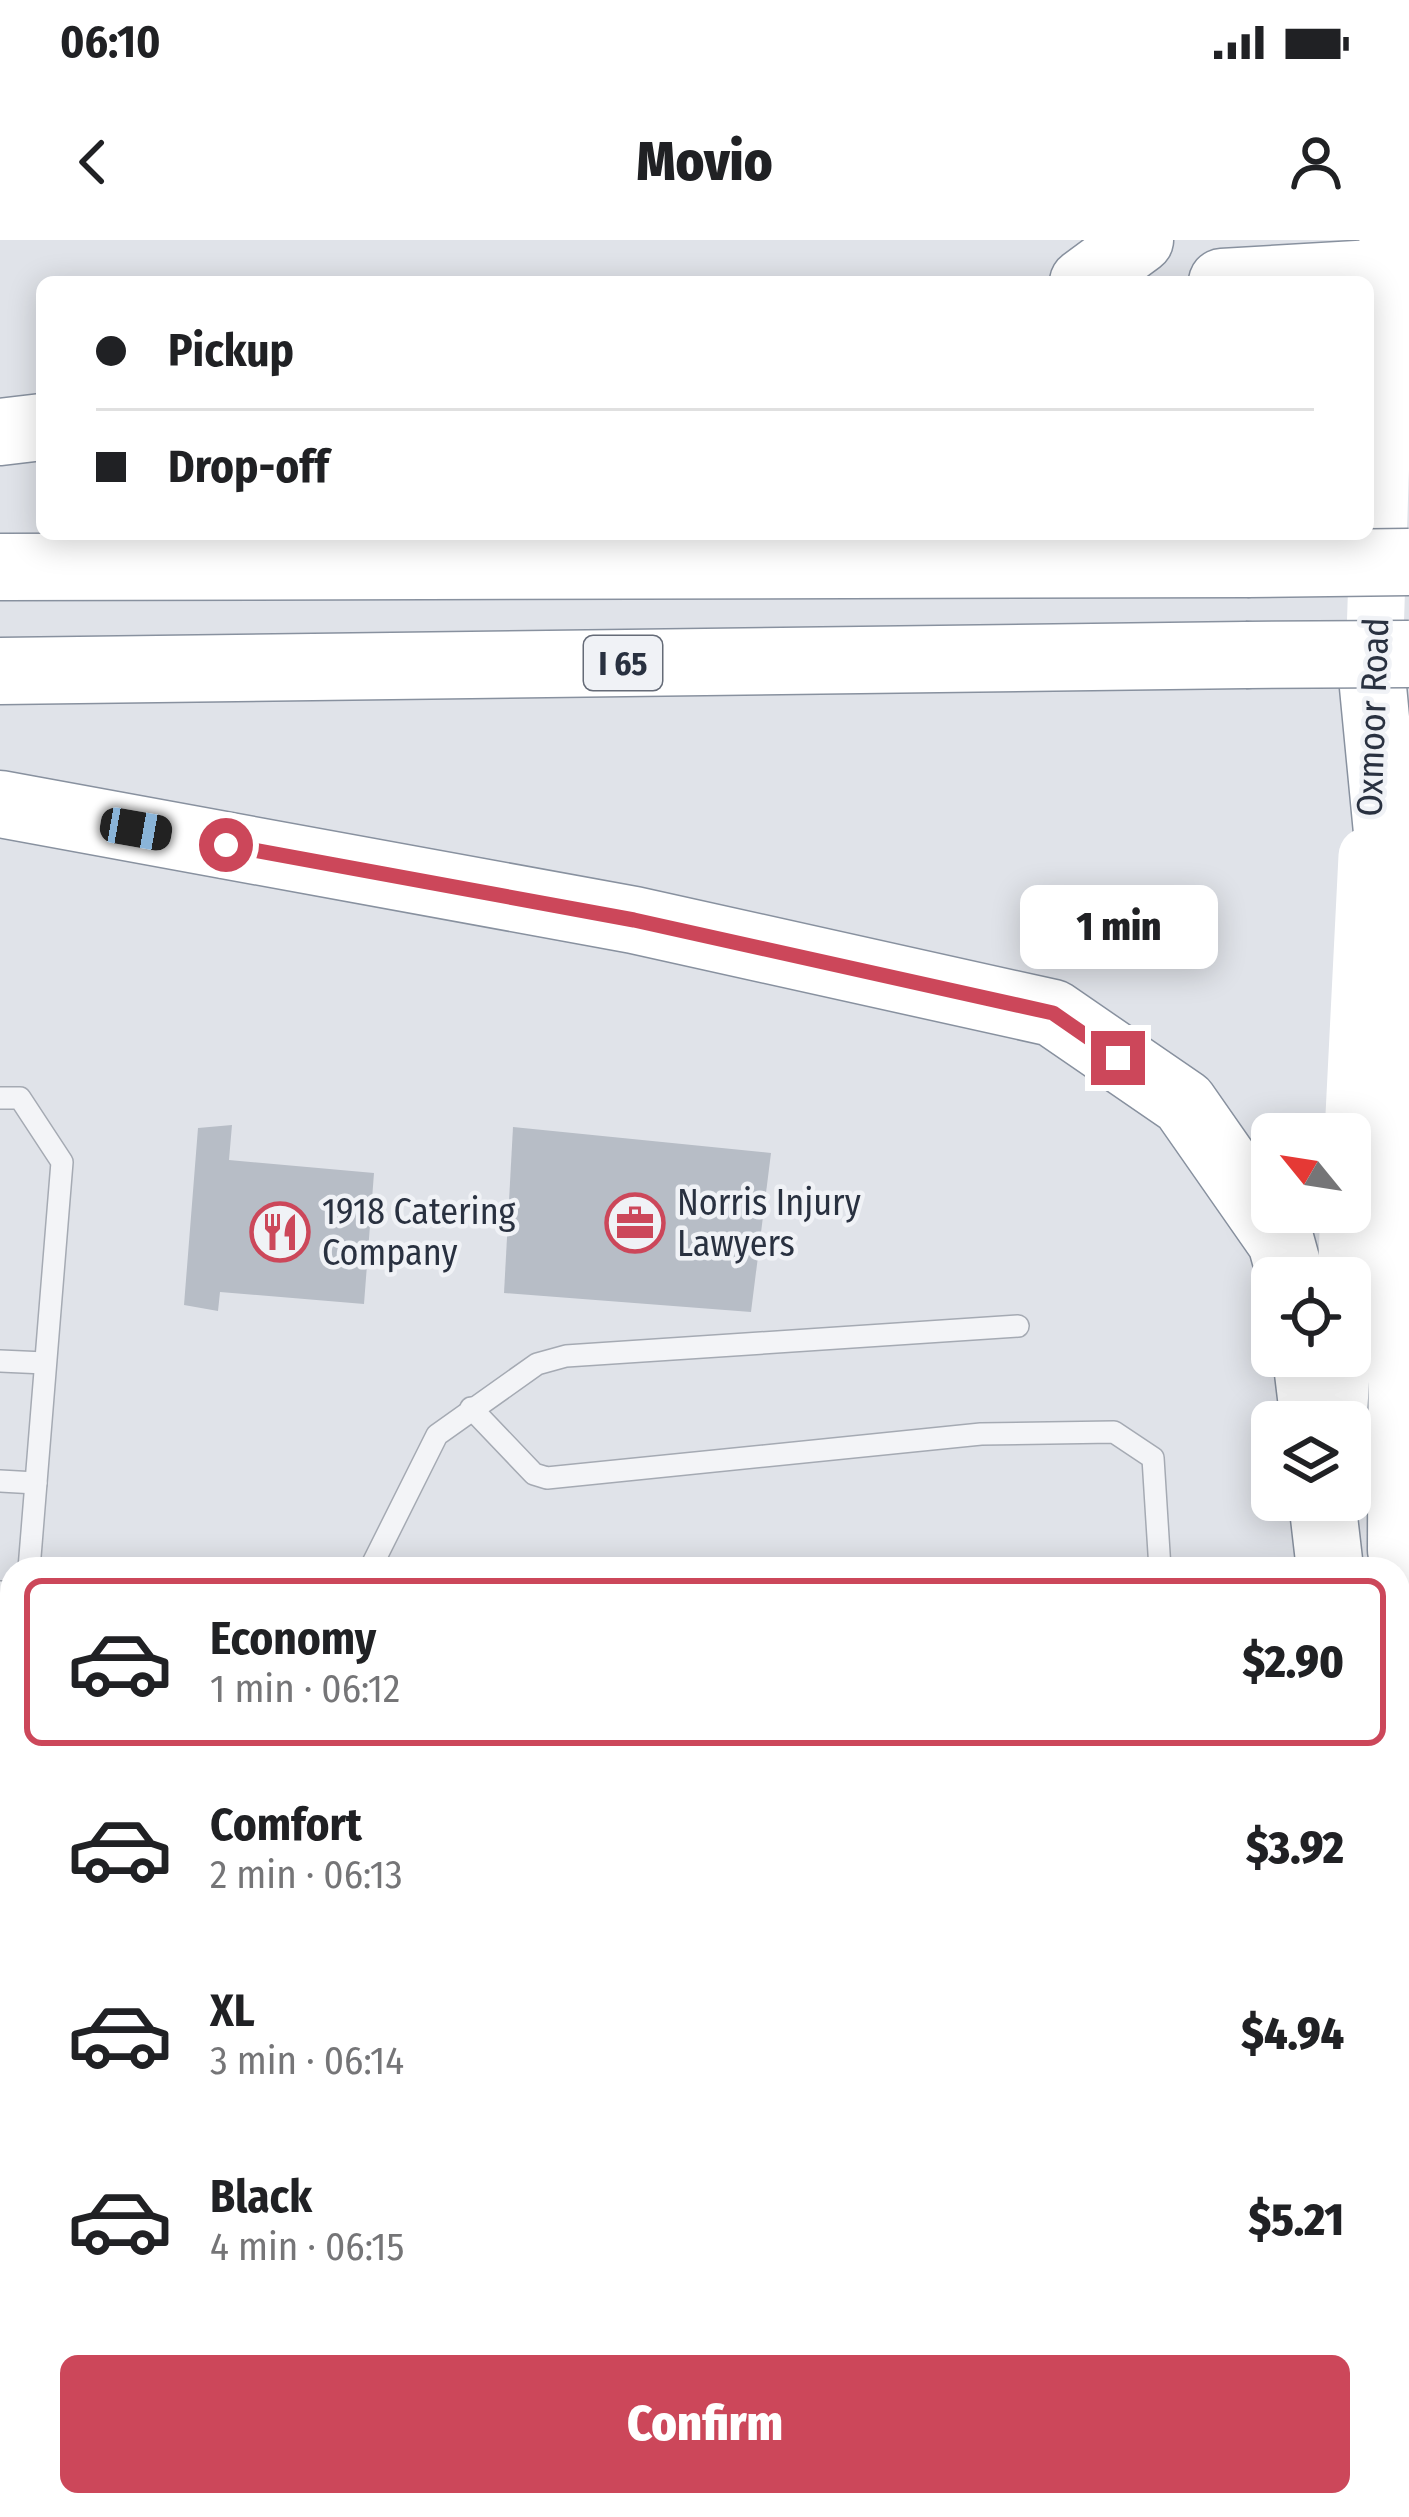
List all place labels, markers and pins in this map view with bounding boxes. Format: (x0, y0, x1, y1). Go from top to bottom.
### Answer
place label: Norris Injury Lawyers (677, 1181, 861, 1266)
place label: 1918 Catering Company (322, 1190, 516, 1275)
office icon: Norris Injury Lawyers (604, 1192, 666, 1254)
restaurant icon: 1918 Catering Company (249, 1201, 311, 1263)

